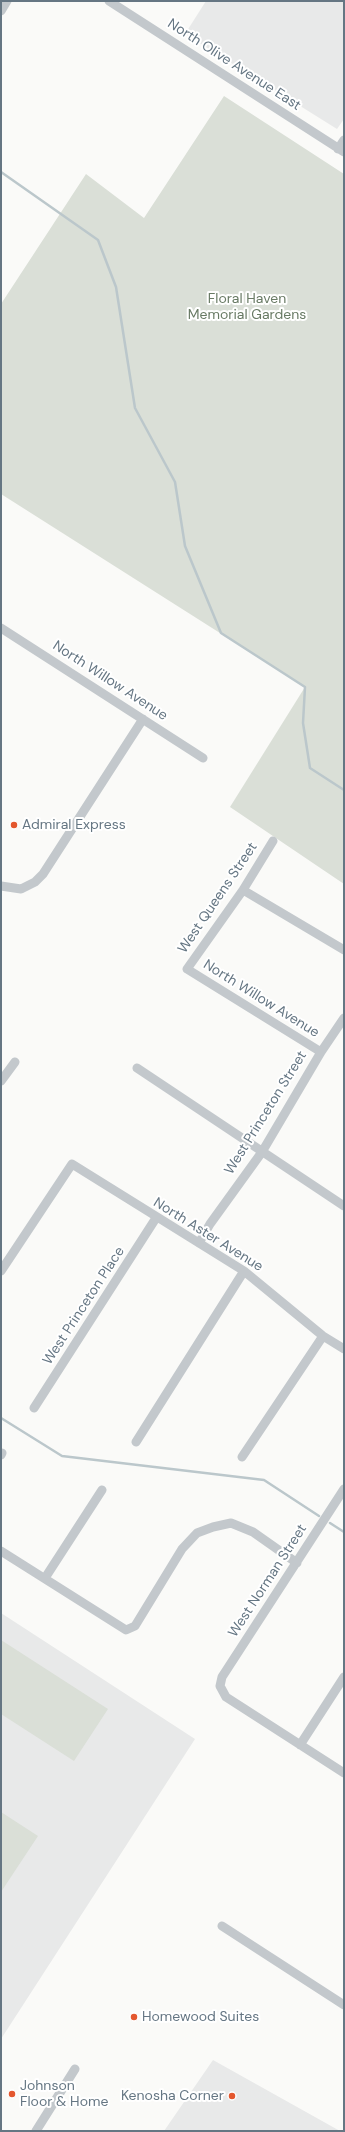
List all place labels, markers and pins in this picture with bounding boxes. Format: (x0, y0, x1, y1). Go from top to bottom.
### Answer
place label: Admiral Express (22, 817, 126, 833)
marker: Admiral Express (9, 820, 19, 830)
place label: Homewood Suites (142, 2009, 259, 2025)
marker: Homewood Suites (129, 2012, 139, 2022)
place label: Johnson Floor & Home (20, 2078, 108, 2110)
place label: Kenosha Corner (121, 2088, 224, 2104)
marker: Johnson Floor & Home (7, 2089, 17, 2099)
marker: Kenosha Corner (227, 2091, 237, 2101)

